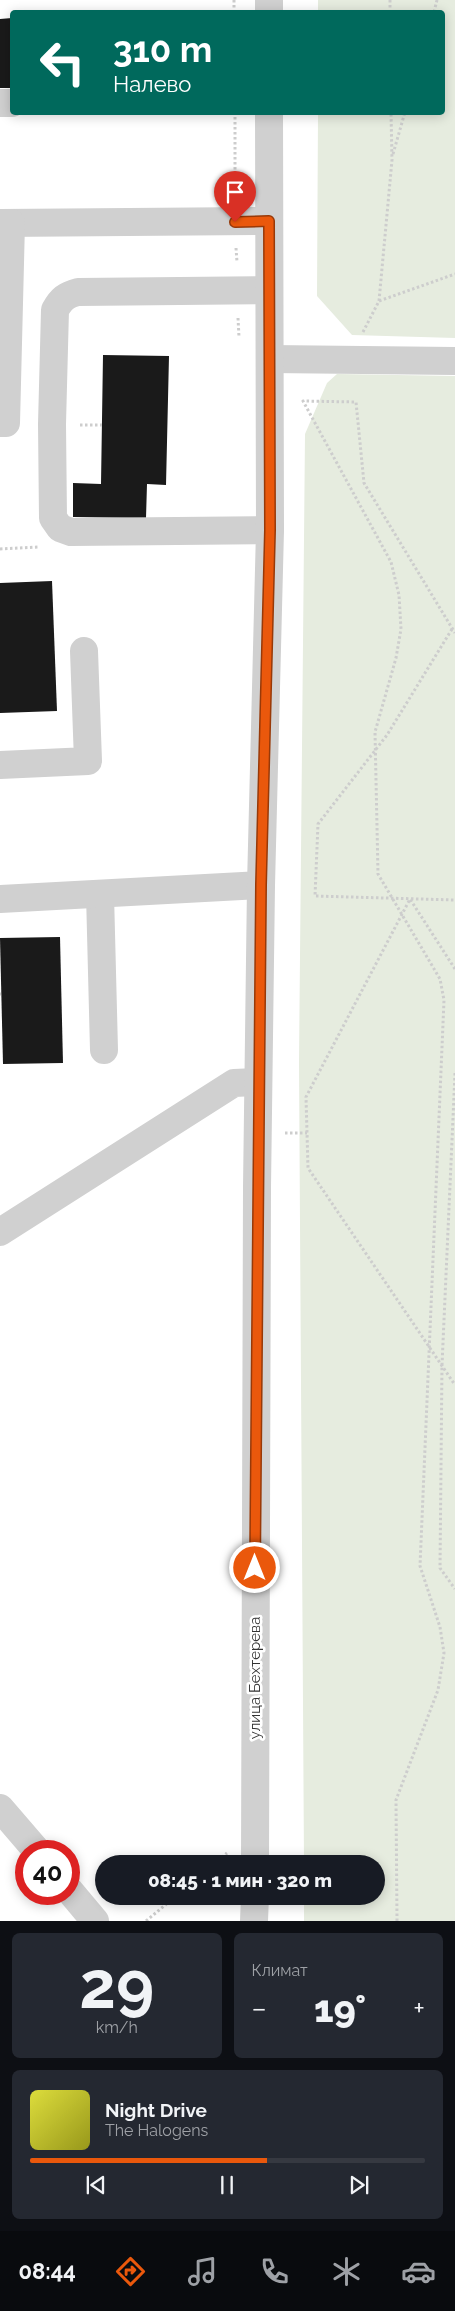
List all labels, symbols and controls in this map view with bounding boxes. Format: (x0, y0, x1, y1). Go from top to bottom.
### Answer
text: 310 m (113, 29, 212, 70)
icon: left (30, 30, 95, 95)
text: Налево (113, 71, 191, 97)
pin (214, 171, 256, 222)
icon: arrive (221, 178, 249, 206)
position arrow (228, 1541, 280, 1593)
street label: улица Бехтерева (246, 1617, 264, 1739)
speed limit sign: 40 (15, 1840, 80, 1905)
text: 08:45 · 1 мин · 320 m (148, 1869, 332, 1891)
text: 29 (79, 1947, 154, 2023)
text: Климат (252, 1961, 308, 1980)
text: 19° (314, 1986, 366, 2031)
text: − (252, 1992, 267, 2025)
text: + (413, 1992, 425, 2025)
text: km/h (96, 2018, 138, 2037)
text: Night Drive (105, 2099, 207, 2121)
text: The Halogens (105, 2121, 208, 2140)
icon: previous (82, 2171, 110, 2199)
icon: pause (213, 2171, 241, 2199)
icon: next (345, 2171, 373, 2199)
icon: directions (113, 2254, 148, 2289)
icon: music (185, 2254, 220, 2289)
icon: phone (257, 2254, 292, 2289)
icon: climate (329, 2254, 364, 2289)
icon: car (401, 2254, 436, 2289)
text: 08:44 (19, 2258, 76, 2284)

